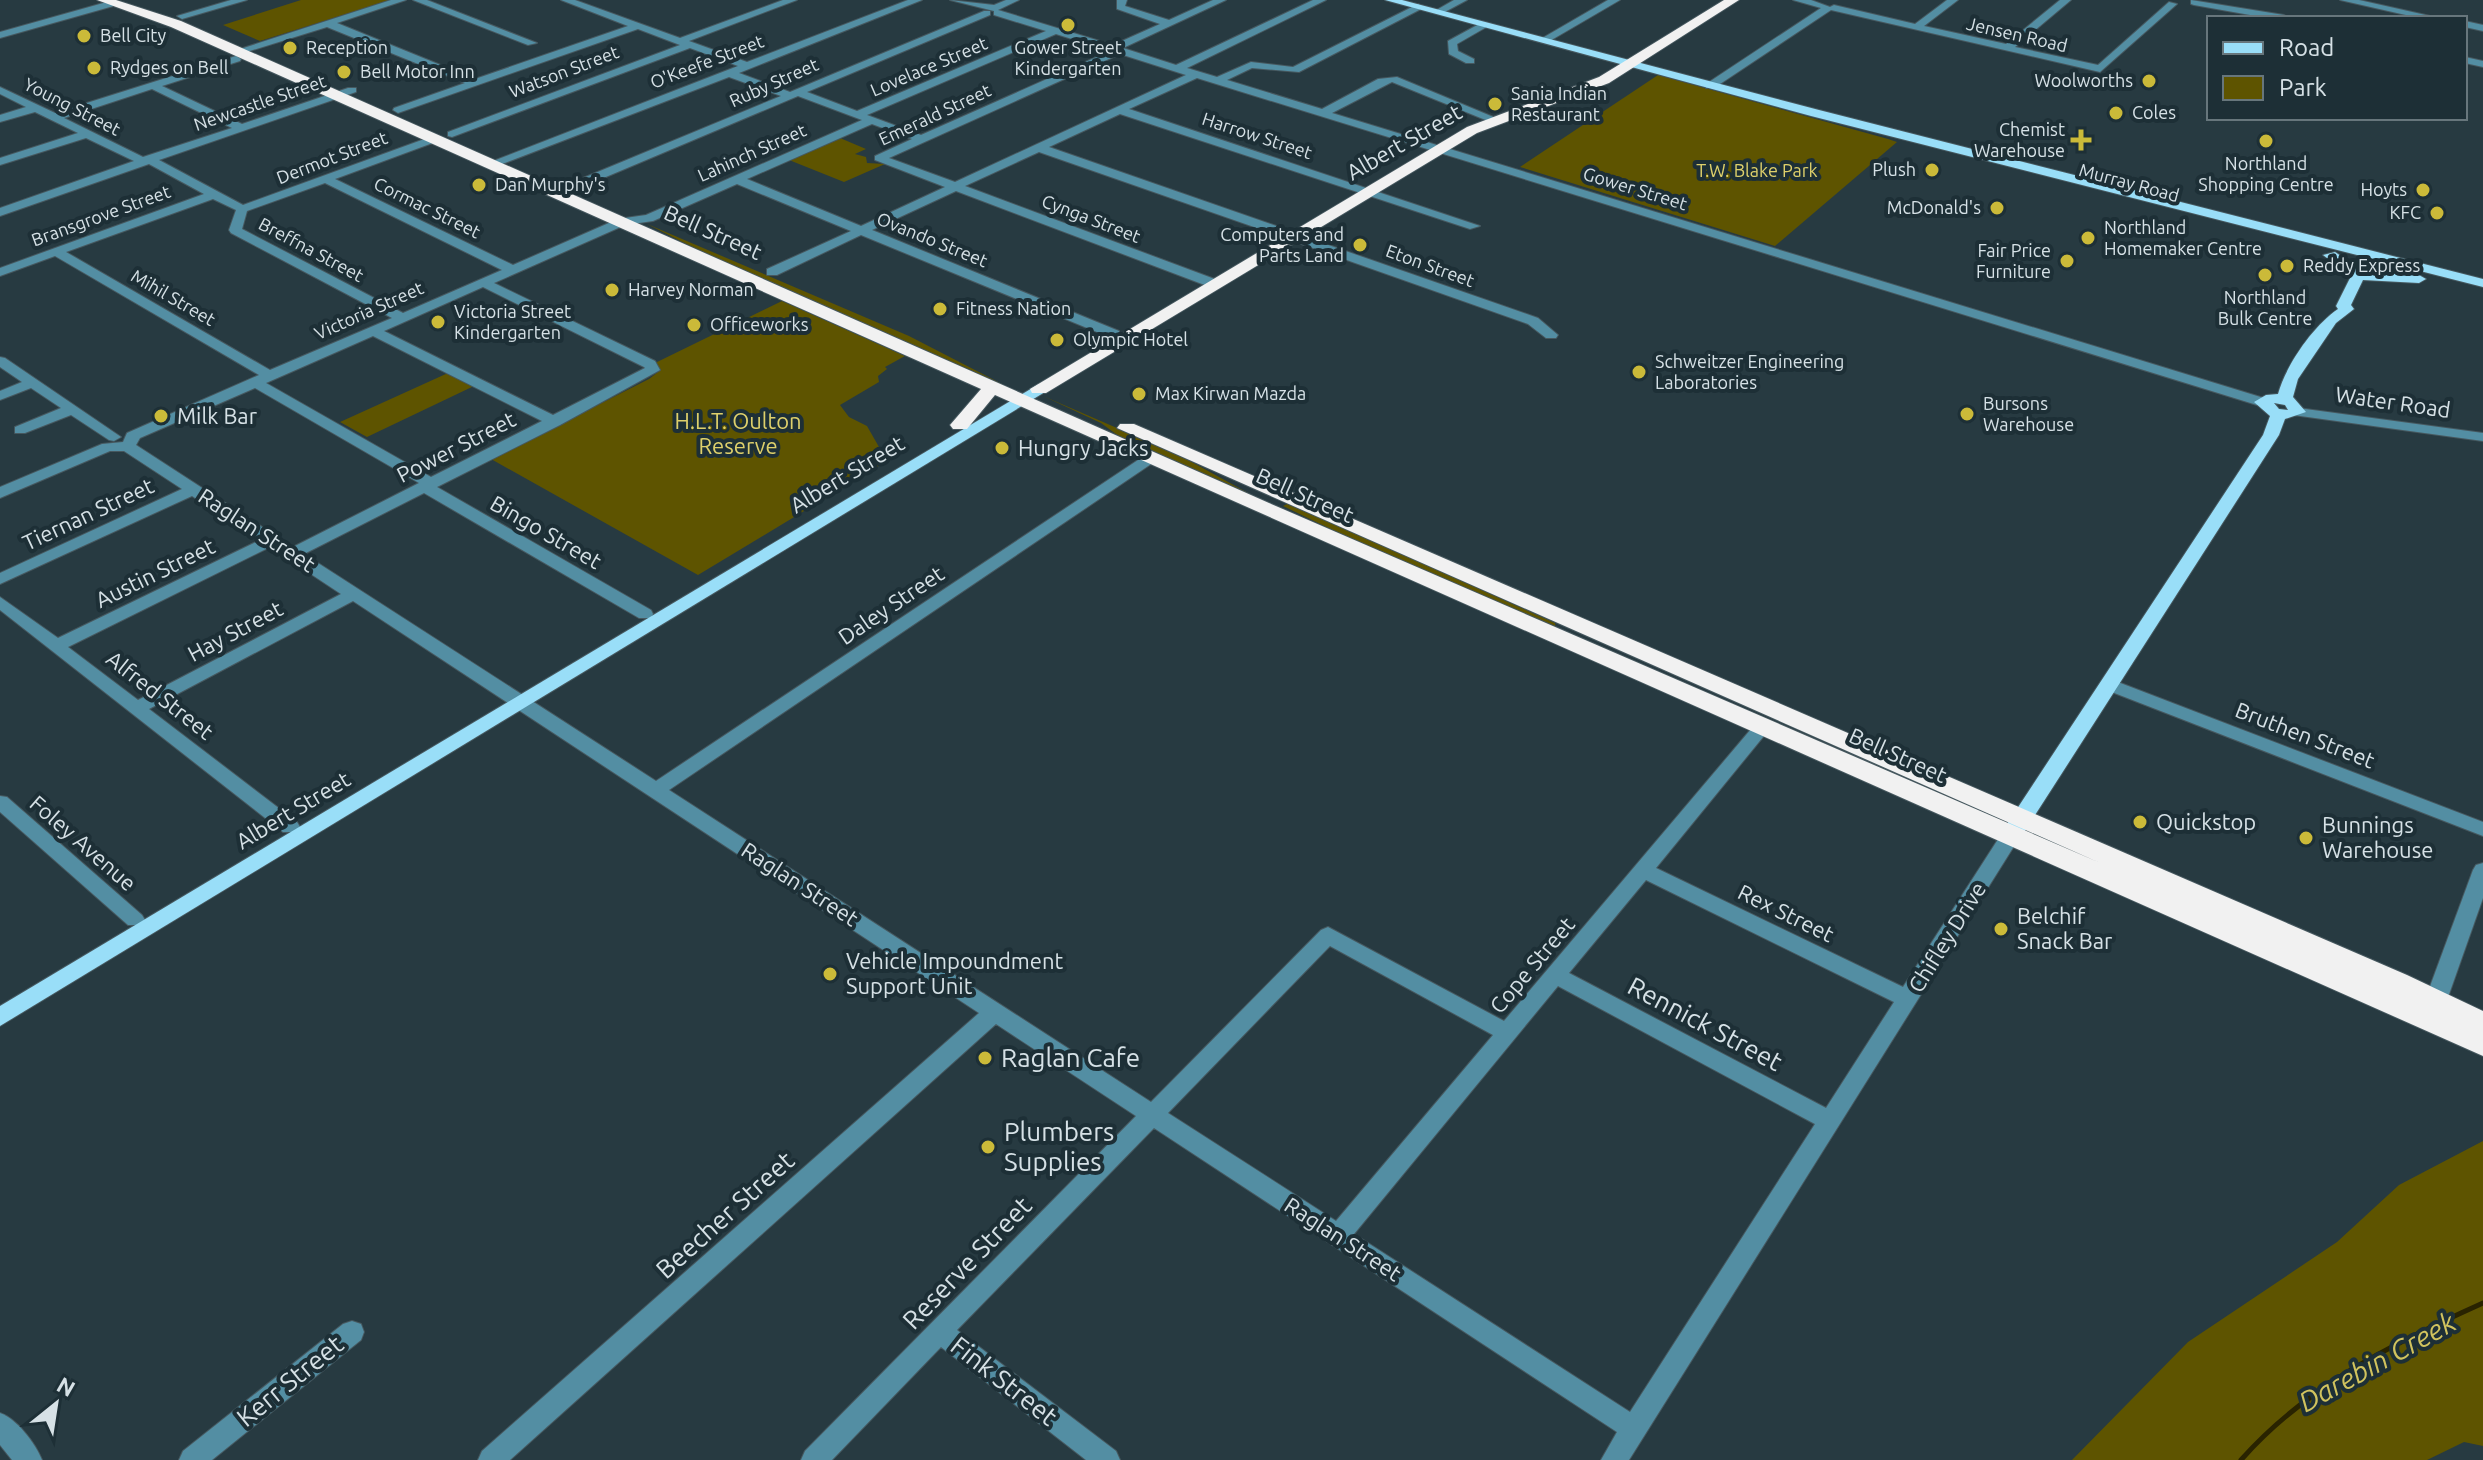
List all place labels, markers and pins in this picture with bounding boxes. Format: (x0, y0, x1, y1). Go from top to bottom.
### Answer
marker: Gower Street Kindergarten (1059, 16, 1077, 34)
place label: Bell City (100, 25, 166, 45)
marker: Bell City (75, 27, 93, 45)
place label: Reception (306, 37, 388, 57)
place label: Gower Street Kindergarten (1014, 37, 1122, 78)
marker: Reception (281, 39, 299, 57)
place label: Rydges on Bell (110, 57, 229, 77)
marker: Rydges on Bell (85, 59, 103, 77)
place label: Bell Motor Inn (360, 61, 475, 81)
marker: Bell Motor Inn (335, 63, 353, 81)
place label: Woolworths (2034, 70, 2133, 90)
marker: Woolworths (2140, 72, 2158, 90)
place label: Sania Indian Restaurant (1511, 83, 1607, 124)
marker: Sania Indian Restaurant (1486, 95, 1504, 113)
place label: Coles (2132, 102, 2176, 122)
marker: Coles (2107, 104, 2125, 122)
place label: Chemist Warehouse (1974, 119, 2065, 160)
marker: Chemist Warehouse (2072, 131, 2090, 149)
marker: Northland Shopping Centre (2257, 132, 2275, 150)
place label: Northland Shopping Centre (2198, 153, 2334, 194)
place label: Plush (1872, 159, 1916, 179)
marker: Plush (1923, 161, 1941, 179)
place label: Dan Murphy's (495, 174, 606, 194)
marker: Dan Murphy's (470, 176, 488, 194)
place label: Hoyts (2360, 179, 2407, 199)
marker: Hoyts (2414, 181, 2432, 199)
place label: McDonald's (1887, 197, 1981, 217)
marker: McDonald's (1988, 199, 2006, 217)
place label: KFC (2390, 202, 2421, 222)
marker: KFC (2428, 204, 2446, 222)
place label: Northland Homemaker Centre (2104, 217, 2262, 258)
place label: Computers and Parts Land (1220, 224, 1344, 265)
marker: Northland Homemaker Centre (2079, 229, 2097, 247)
marker: Computers and Parts Land (1351, 236, 1369, 254)
place label: Fair Price Furniture (1976, 240, 2051, 281)
marker: Fair Price Furniture (2058, 252, 2076, 270)
place label: Reddy Express (2303, 255, 2420, 275)
marker: Reddy Express (2278, 257, 2296, 275)
marker: Northland Bulk Centre (2256, 266, 2274, 284)
place label: Harvey Norman (628, 279, 754, 299)
marker: Harvey Norman (603, 281, 621, 299)
place label: Northland Bulk Centre (2218, 287, 2312, 328)
place label: Fitness Nation (956, 298, 1071, 318)
marker: Fitness Nation (931, 300, 949, 318)
place label: Victoria Street Kindergarten (454, 301, 571, 342)
marker: Victoria Street Kindergarten (429, 313, 447, 331)
place label: Officeworks (710, 314, 809, 334)
marker: Officeworks (685, 316, 703, 334)
place label: Olympic Hotel (1073, 329, 1188, 349)
marker: Olympic Hotel (1048, 331, 1066, 349)
place label: Schweitzer Engineering Laboratories (1655, 351, 1844, 392)
marker: Schweitzer Engineering Laboratories (1630, 363, 1648, 381)
place label: Max Kirwan Mazda (1155, 383, 1306, 403)
marker: Max Kirwan Mazda (1130, 385, 1148, 403)
place label: Bursons Warehouse (1983, 393, 2074, 434)
place label: Milk Bar (177, 403, 258, 428)
marker: Bursons Warehouse (1958, 405, 1976, 423)
marker: Milk Bar (152, 407, 170, 425)
place label: Hungry Jacks (1018, 435, 1149, 460)
marker: Hungry Jacks (993, 439, 1011, 457)
place label: Quickstop (2156, 809, 2256, 834)
place label: Bunnings Warehouse (2322, 812, 2433, 862)
marker: Quickstop (2131, 813, 2149, 831)
marker: Bunnings Warehouse (2297, 829, 2315, 847)
place label: Belchif Snack Bar (2017, 903, 2113, 953)
marker: Belchif Snack Bar (1992, 920, 2010, 938)
place label: Vehicle Impoundment Support Unit (846, 948, 1063, 998)
marker: Vehicle Impoundment Support Unit (821, 965, 839, 983)
place label: Raglan Cafe (1001, 1043, 1140, 1072)
marker: Raglan Cafe (976, 1049, 994, 1067)
place label: Plumbers Supplies (1004, 1117, 1114, 1176)
marker: Plumbers Supplies (979, 1138, 997, 1156)

